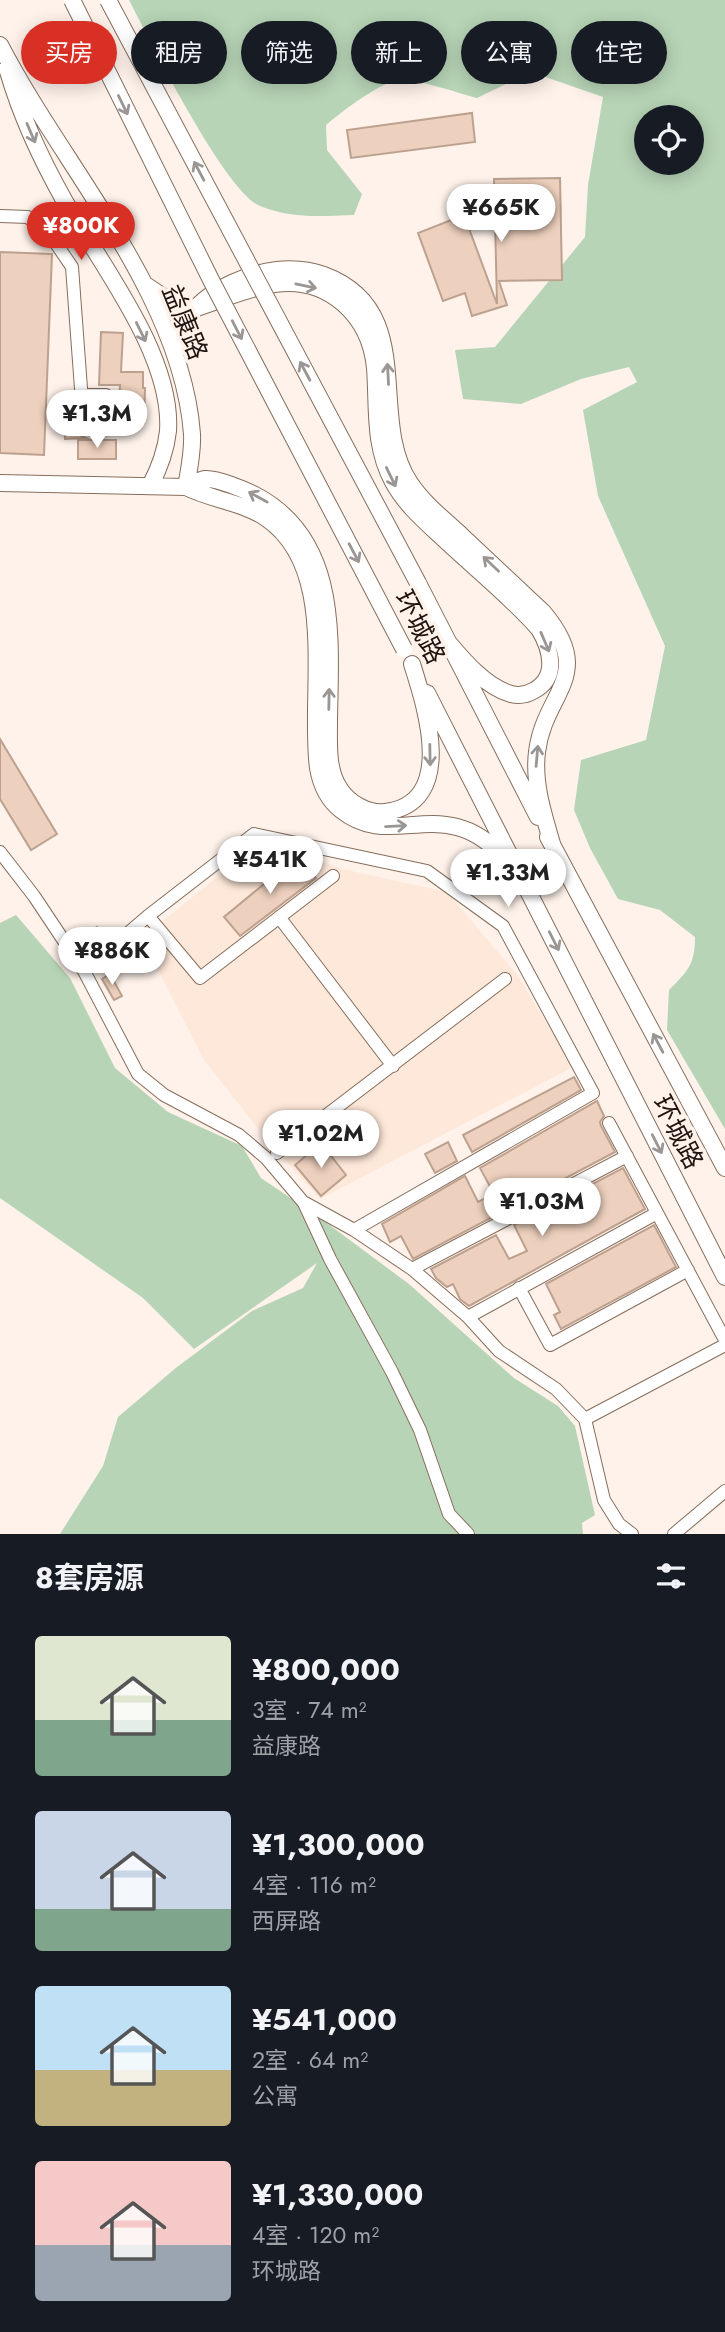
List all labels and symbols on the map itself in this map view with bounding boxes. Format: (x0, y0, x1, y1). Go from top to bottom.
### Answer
one-way arrow (117, 94, 130, 115)
one-way arrow (25, 122, 38, 143)
one-way arrow (191, 161, 205, 181)
pin: ¥665K (452, 184, 550, 244)
pin: ¥800K (32, 202, 130, 262)
street label: 益康路 (153, 279, 217, 365)
one-way arrow (294, 279, 317, 293)
one-way arrow (231, 319, 244, 340)
one-way arrow (135, 321, 149, 342)
one-way arrow (298, 362, 312, 382)
one-way arrow (382, 363, 395, 386)
pin: ¥1.3M (48, 391, 146, 450)
one-way arrow (384, 466, 398, 487)
one-way arrow (248, 490, 269, 504)
one-way arrow (348, 542, 361, 563)
one-way arrow (483, 555, 500, 572)
street label: 环城路 (385, 584, 455, 670)
one-way arrow (539, 630, 552, 652)
one-way arrow (323, 688, 336, 711)
one-way arrow (424, 743, 437, 766)
one-way arrow (531, 746, 544, 768)
one-way arrow (384, 820, 407, 833)
pin: ¥541K (221, 836, 319, 896)
pin: ¥1.33M (451, 850, 565, 909)
pin: ¥886K (63, 928, 161, 987)
one-way arrow (547, 931, 561, 951)
one-way arrow (651, 1034, 665, 1054)
street label: 环城路 (643, 1089, 713, 1175)
pin: ¥1.02M (264, 1110, 378, 1170)
one-way arrow (651, 1133, 664, 1154)
pin: ¥1.03M (485, 1178, 599, 1238)

